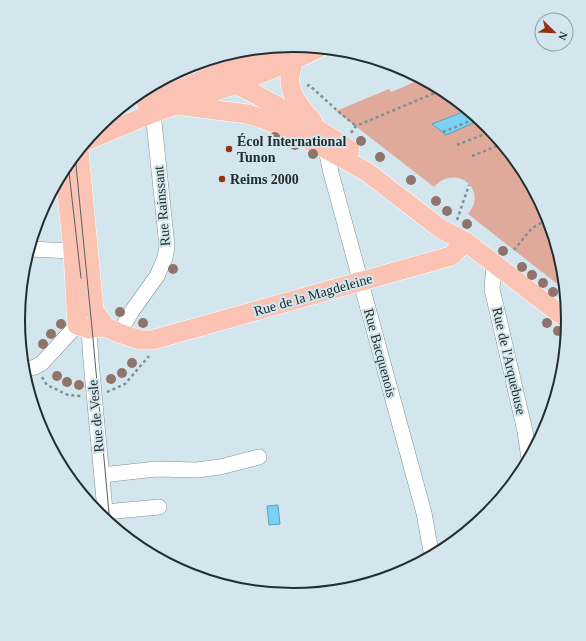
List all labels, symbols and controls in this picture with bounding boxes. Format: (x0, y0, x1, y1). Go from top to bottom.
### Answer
north arrow (534, 12, 574, 52)
text: N (556, 30, 570, 42)
place label: Écol International Tunon (237, 133, 346, 165)
marker: Écol International Tunon (224, 144, 234, 154)
street label: Rue Rainssant (151, 165, 173, 247)
place label: Reims 2000 (230, 172, 299, 187)
marker: Reims 2000 (217, 174, 227, 184)
street label: Rue de la Magdeleine (252, 271, 374, 319)
street label: Rue de l'Arquebuse (489, 306, 529, 416)
street label: Rue Bacquenois (361, 307, 399, 399)
street label: Rue de Vesle (85, 379, 107, 453)

